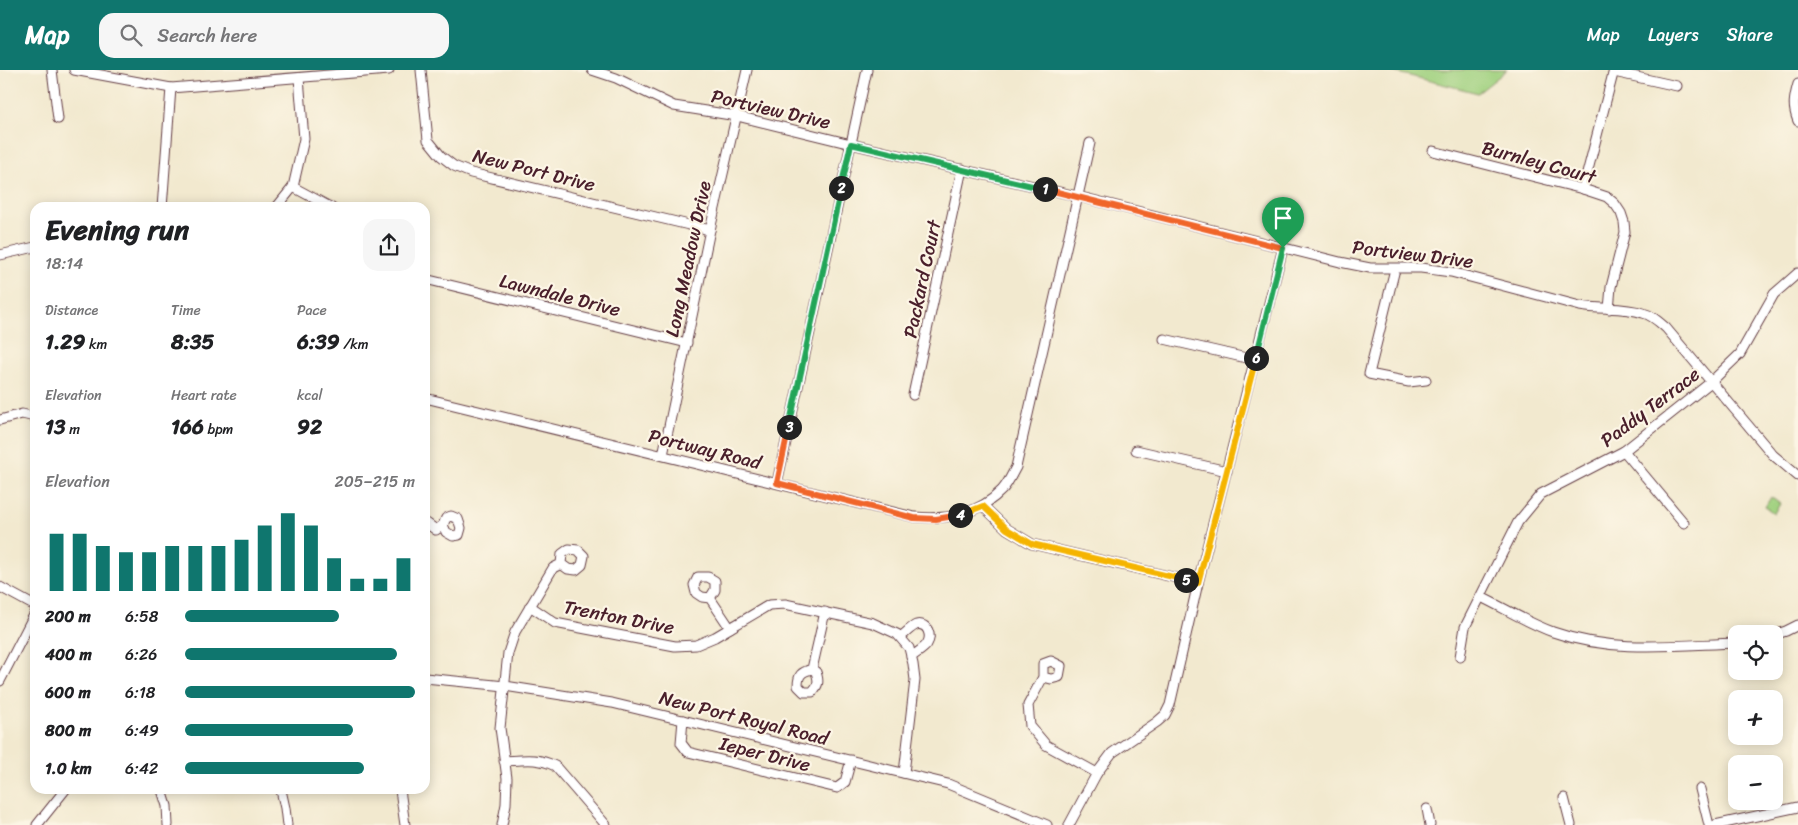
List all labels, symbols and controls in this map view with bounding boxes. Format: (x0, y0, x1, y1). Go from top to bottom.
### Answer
search box (99, 13, 449, 58)
text: Map (25, 14, 69, 56)
text: Search here (157, 19, 257, 52)
text: Map (1587, 19, 1620, 51)
text: Layers (1648, 19, 1699, 51)
text: Share (1727, 19, 1773, 51)
icon: search (117, 21, 145, 49)
street label: Portview Drive (708, 79, 834, 139)
street label: Burnley Court (1478, 131, 1601, 193)
street label: New Port Drive (469, 139, 599, 201)
pin: 2 (828, 176, 854, 200)
text: 2 (837, 176, 846, 201)
pin: 1 (1032, 176, 1058, 202)
text: 1 (1042, 177, 1049, 202)
street label: Long Meadow Drive (655, 178, 721, 340)
pin (1262, 197, 1304, 248)
icon: arrive (1269, 204, 1297, 232)
text: Evening run (45, 205, 189, 254)
street label: Packard Court (893, 216, 951, 341)
button: share (363, 219, 415, 271)
street label: Portview Drive (1351, 230, 1476, 278)
text: 18:14 (45, 249, 83, 278)
street label: Lawndale Drive (496, 264, 624, 326)
text: Distance (45, 298, 98, 323)
text: Time (171, 298, 201, 323)
text: Pace (297, 298, 327, 323)
text: 1.29 (45, 323, 85, 361)
text: 8:35 (171, 323, 214, 361)
text: 6:39 (297, 323, 340, 361)
text: km (85, 332, 107, 357)
text: /km (340, 332, 368, 357)
pin: 6 (1244, 346, 1268, 370)
text: 6 (1253, 346, 1260, 371)
street label: Paddy Terrace (1593, 358, 1707, 456)
text: Elevation (45, 383, 102, 408)
text: Heart rate (171, 383, 237, 408)
text: kcal (297, 383, 322, 408)
text: 13 (45, 408, 66, 446)
text: 166 (171, 408, 204, 446)
text: 92 (297, 408, 322, 446)
pin: 3 (776, 414, 802, 440)
text: 3 (786, 415, 793, 440)
text: m (66, 417, 80, 442)
text: bpm (204, 417, 233, 442)
street label: Portway Road (645, 419, 766, 479)
text: Elevation (45, 467, 110, 496)
text: 205–215 m (334, 467, 415, 496)
pin: 4 (948, 502, 972, 528)
text: 4 (956, 503, 965, 528)
pin: 5 (1174, 568, 1198, 592)
text: 5 (1182, 568, 1191, 593)
street label: Trenton Drive (561, 590, 677, 644)
text: 200 m (45, 602, 91, 631)
text: 6:58 (125, 602, 158, 631)
map controls (1728, 625, 1783, 810)
button: locate (1728, 625, 1783, 680)
text: 400 m (45, 640, 92, 669)
text: 6:26 (125, 640, 157, 669)
text: 600 m (45, 678, 91, 707)
text: 6:18 (125, 678, 155, 707)
street label: New Port Royal Road (656, 681, 834, 755)
button: + (1728, 690, 1783, 745)
text: 800 m (45, 716, 91, 745)
text: 6:49 (125, 716, 159, 745)
street label: Ieper Drive (715, 727, 814, 781)
text: 1.0 km (45, 754, 92, 783)
text: 6:42 (125, 754, 158, 783)
button: − (1728, 755, 1783, 810)

